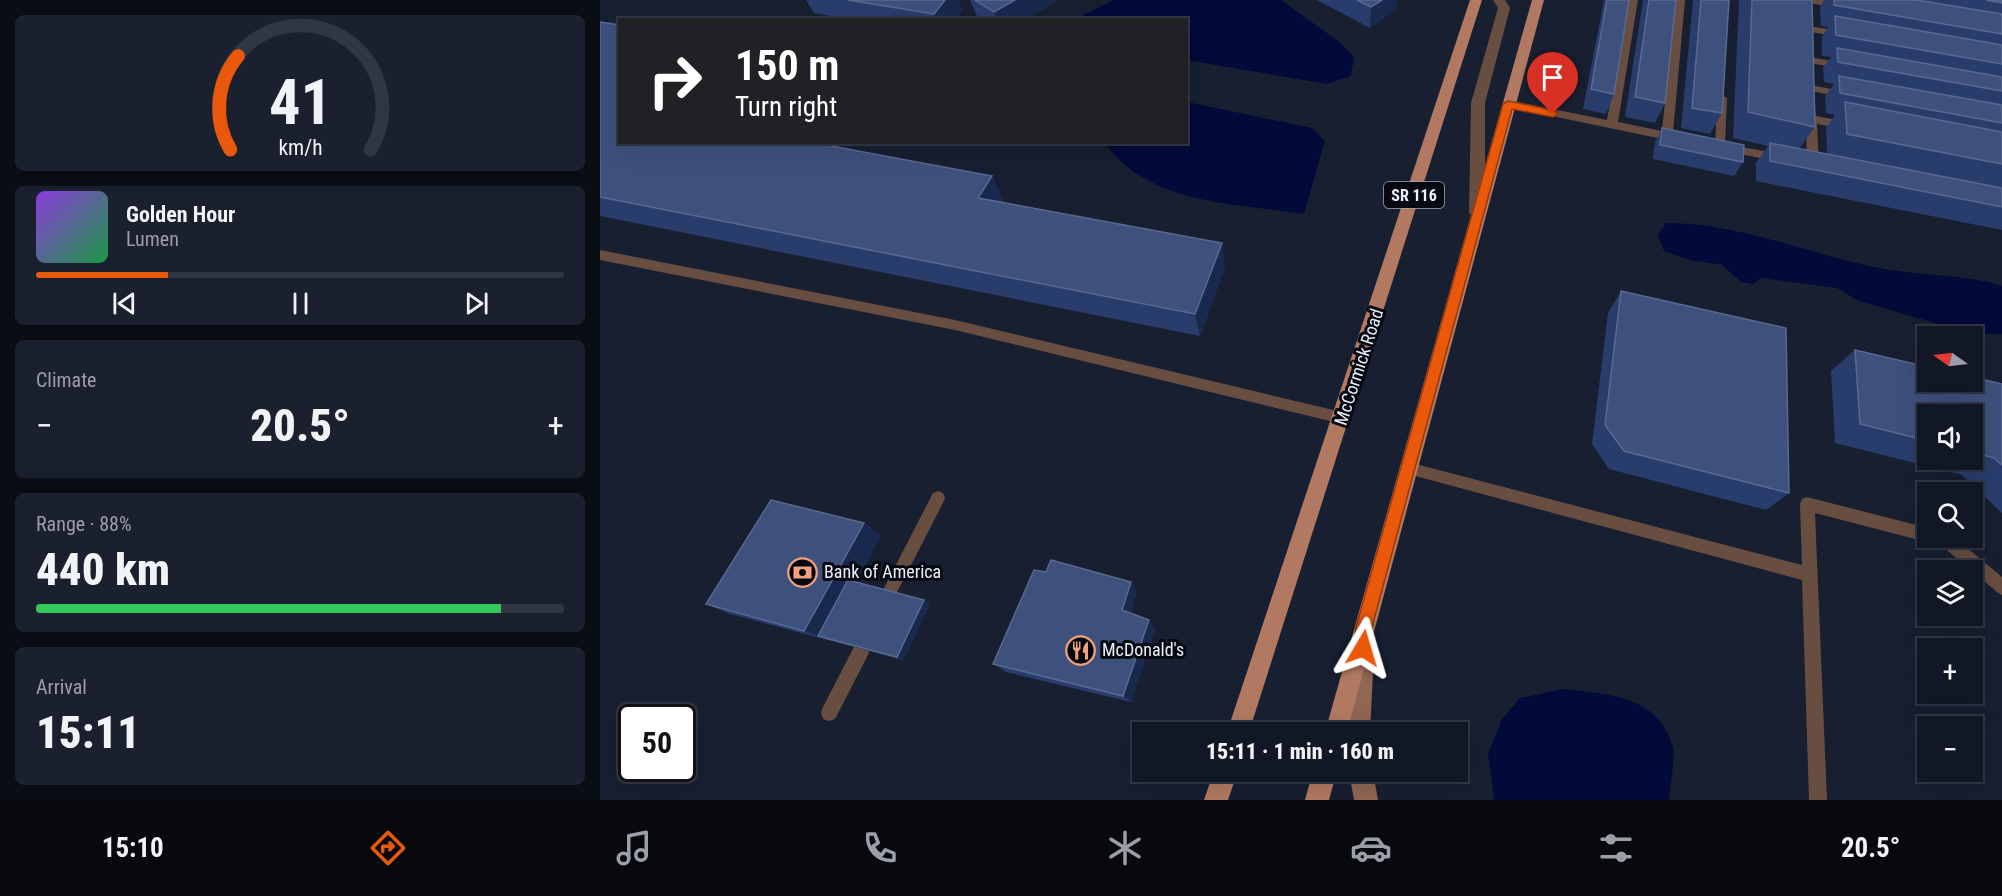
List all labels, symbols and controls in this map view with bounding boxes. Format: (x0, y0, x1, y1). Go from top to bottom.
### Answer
text: 150 m (735, 41, 840, 90)
icon: right (636, 42, 714, 120)
pin (1527, 52, 1578, 114)
icon: arrive (1536, 61, 1569, 94)
text: 41 (268, 66, 332, 139)
text: Turn right (735, 91, 837, 123)
text: km/h (278, 135, 322, 160)
road number: SR 116 (1384, 182, 1444, 208)
text: Golden Hour (126, 202, 235, 227)
text: Lumen (126, 227, 179, 251)
icon: previous (108, 287, 141, 320)
icon: pause (284, 287, 317, 320)
icon: next (460, 287, 493, 320)
street label: McCormick Road (1330, 306, 1387, 428)
north arrow (1917, 326, 1983, 392)
map controls (1917, 326, 1983, 782)
text: Climate (36, 368, 96, 392)
text: 20.5° (250, 399, 350, 452)
button: sound (1917, 404, 1983, 470)
text: − (36, 406, 53, 445)
text: + (548, 406, 564, 445)
button: search (1917, 482, 1983, 548)
text: Range · 88% (36, 512, 132, 536)
text: 440 km (36, 543, 170, 596)
bank icon: Bank of America (787, 556, 819, 588)
button: layers (1917, 560, 1983, 626)
place label: Bank of America (824, 561, 941, 582)
position arrow (1331, 616, 1395, 680)
restaurant icon: McDonald's (1065, 634, 1097, 666)
button: + (1917, 638, 1983, 704)
place label: McDonald's (1102, 639, 1184, 660)
text: Arrival (36, 675, 87, 699)
speed limit sign: 50 (618, 704, 696, 782)
text: 15:11 (36, 706, 140, 759)
button: − (1917, 716, 1983, 782)
text: 15:11 · 1 min · 160 m (1206, 739, 1394, 764)
icon: directions (367, 827, 409, 869)
icon: music (613, 827, 655, 869)
icon: phone (859, 827, 901, 869)
icon: climate (1104, 827, 1146, 869)
icon: car (1350, 827, 1392, 869)
icon: filters (1595, 827, 1637, 869)
text: 15:10 (102, 832, 164, 864)
text: 20.5° (1841, 832, 1900, 864)

